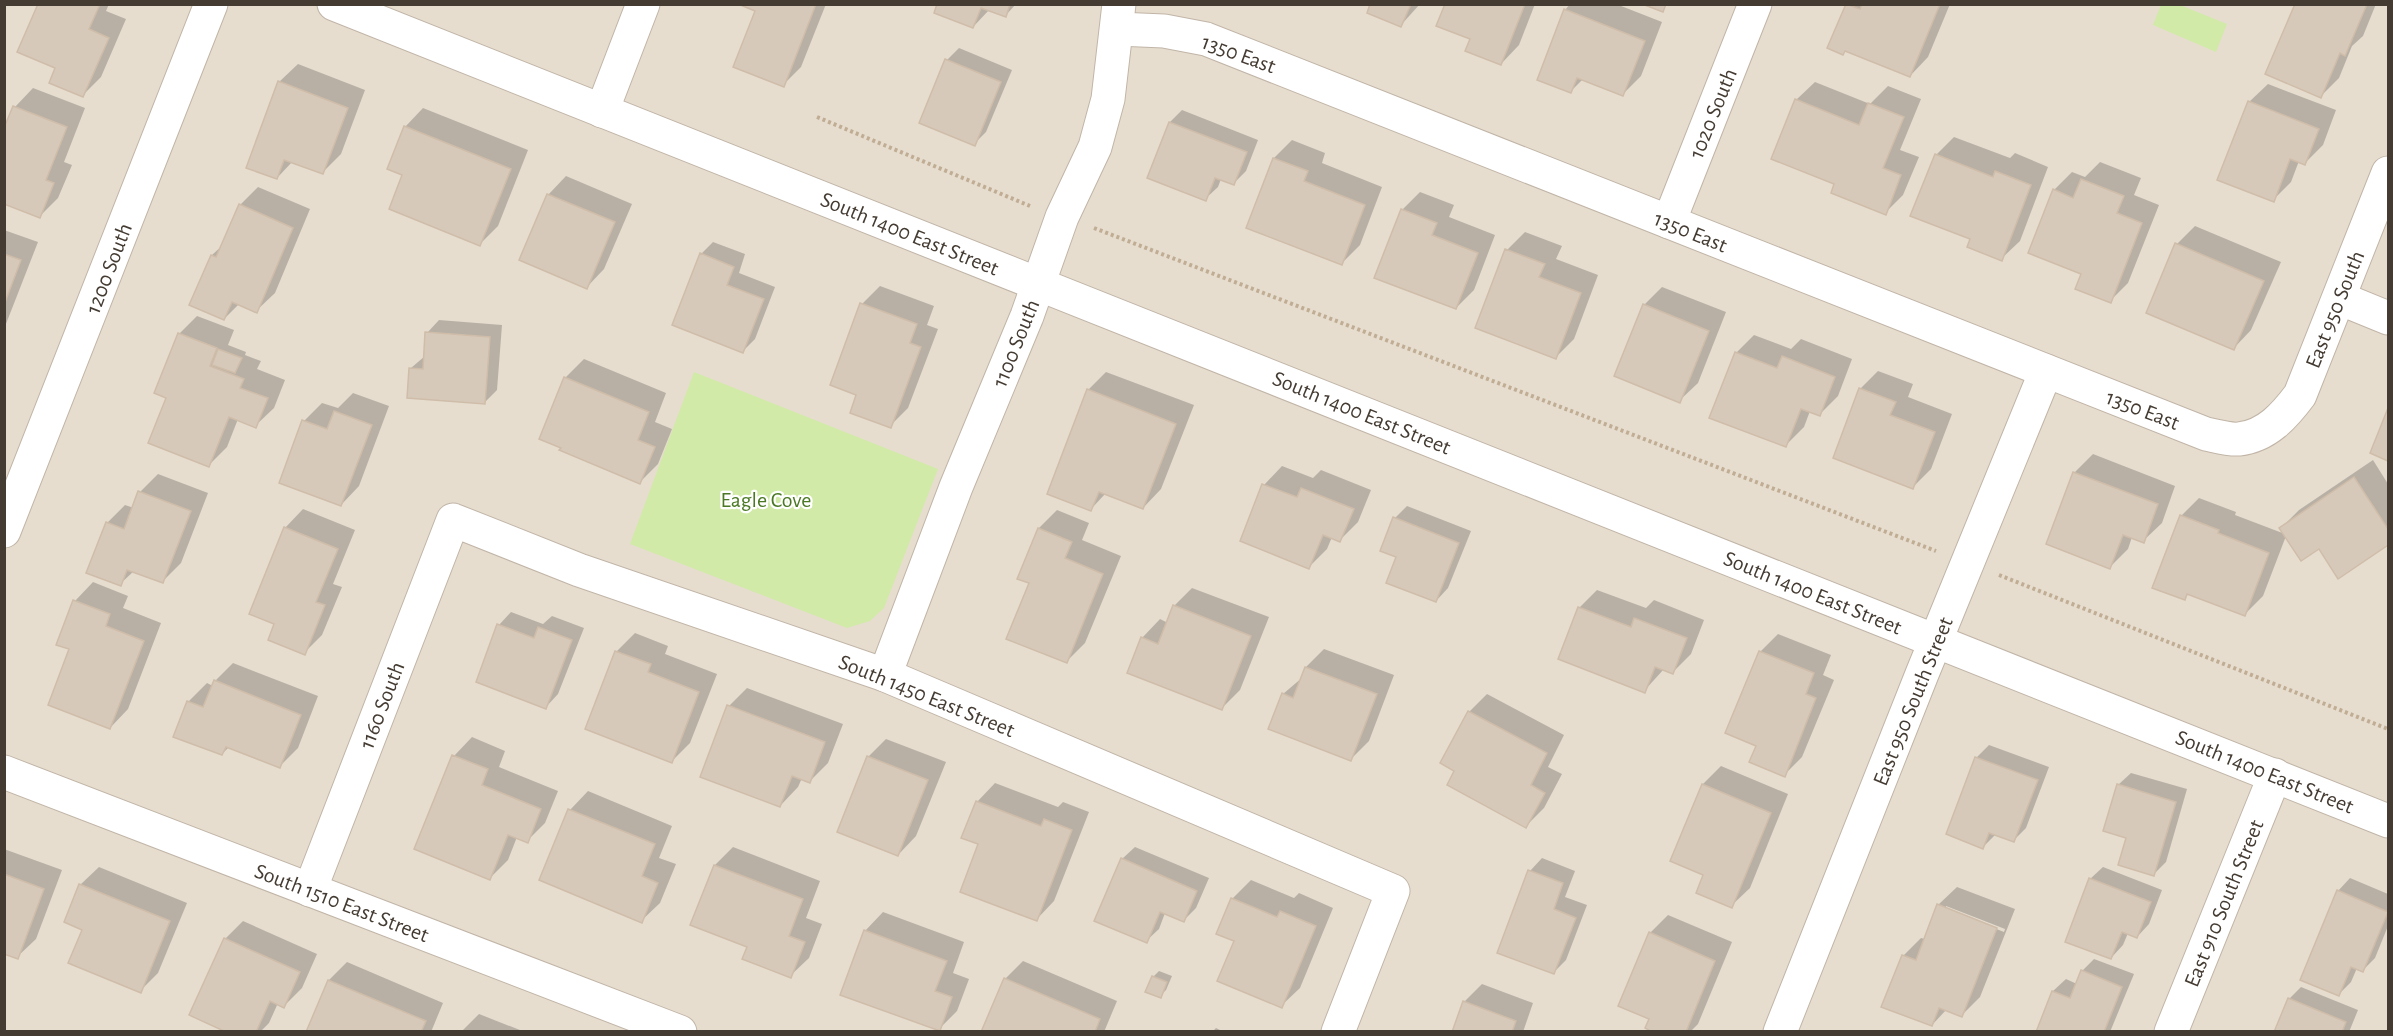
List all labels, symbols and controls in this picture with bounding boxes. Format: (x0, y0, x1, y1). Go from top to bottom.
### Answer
street label: 1350 East (1199, 31, 1278, 77)
street label: 1020 South (1685, 65, 1741, 161)
street label: South 1400 East Street (817, 188, 1002, 280)
street label: 1350 East (1651, 207, 1730, 256)
street label: 1200 South (82, 220, 136, 317)
street label: East 950 South (2301, 248, 2368, 371)
street label: 1100 South (988, 296, 1043, 390)
street label: South 1400 East Street (1269, 367, 1454, 459)
street label: 1350 East (2103, 386, 2182, 434)
park label: Eagle Cove (721, 489, 811, 511)
street label: South 1400 East Street (1720, 547, 1905, 639)
street label: East 950 South Street (1869, 614, 1957, 789)
street label: South 1450 East Street (836, 651, 1018, 741)
street label: 1160 South (355, 659, 409, 752)
street label: South 1400 East Street (2172, 726, 2357, 818)
street label: East 910 South Street (2180, 817, 2267, 990)
street label: South 1510 East Street (252, 860, 432, 946)

